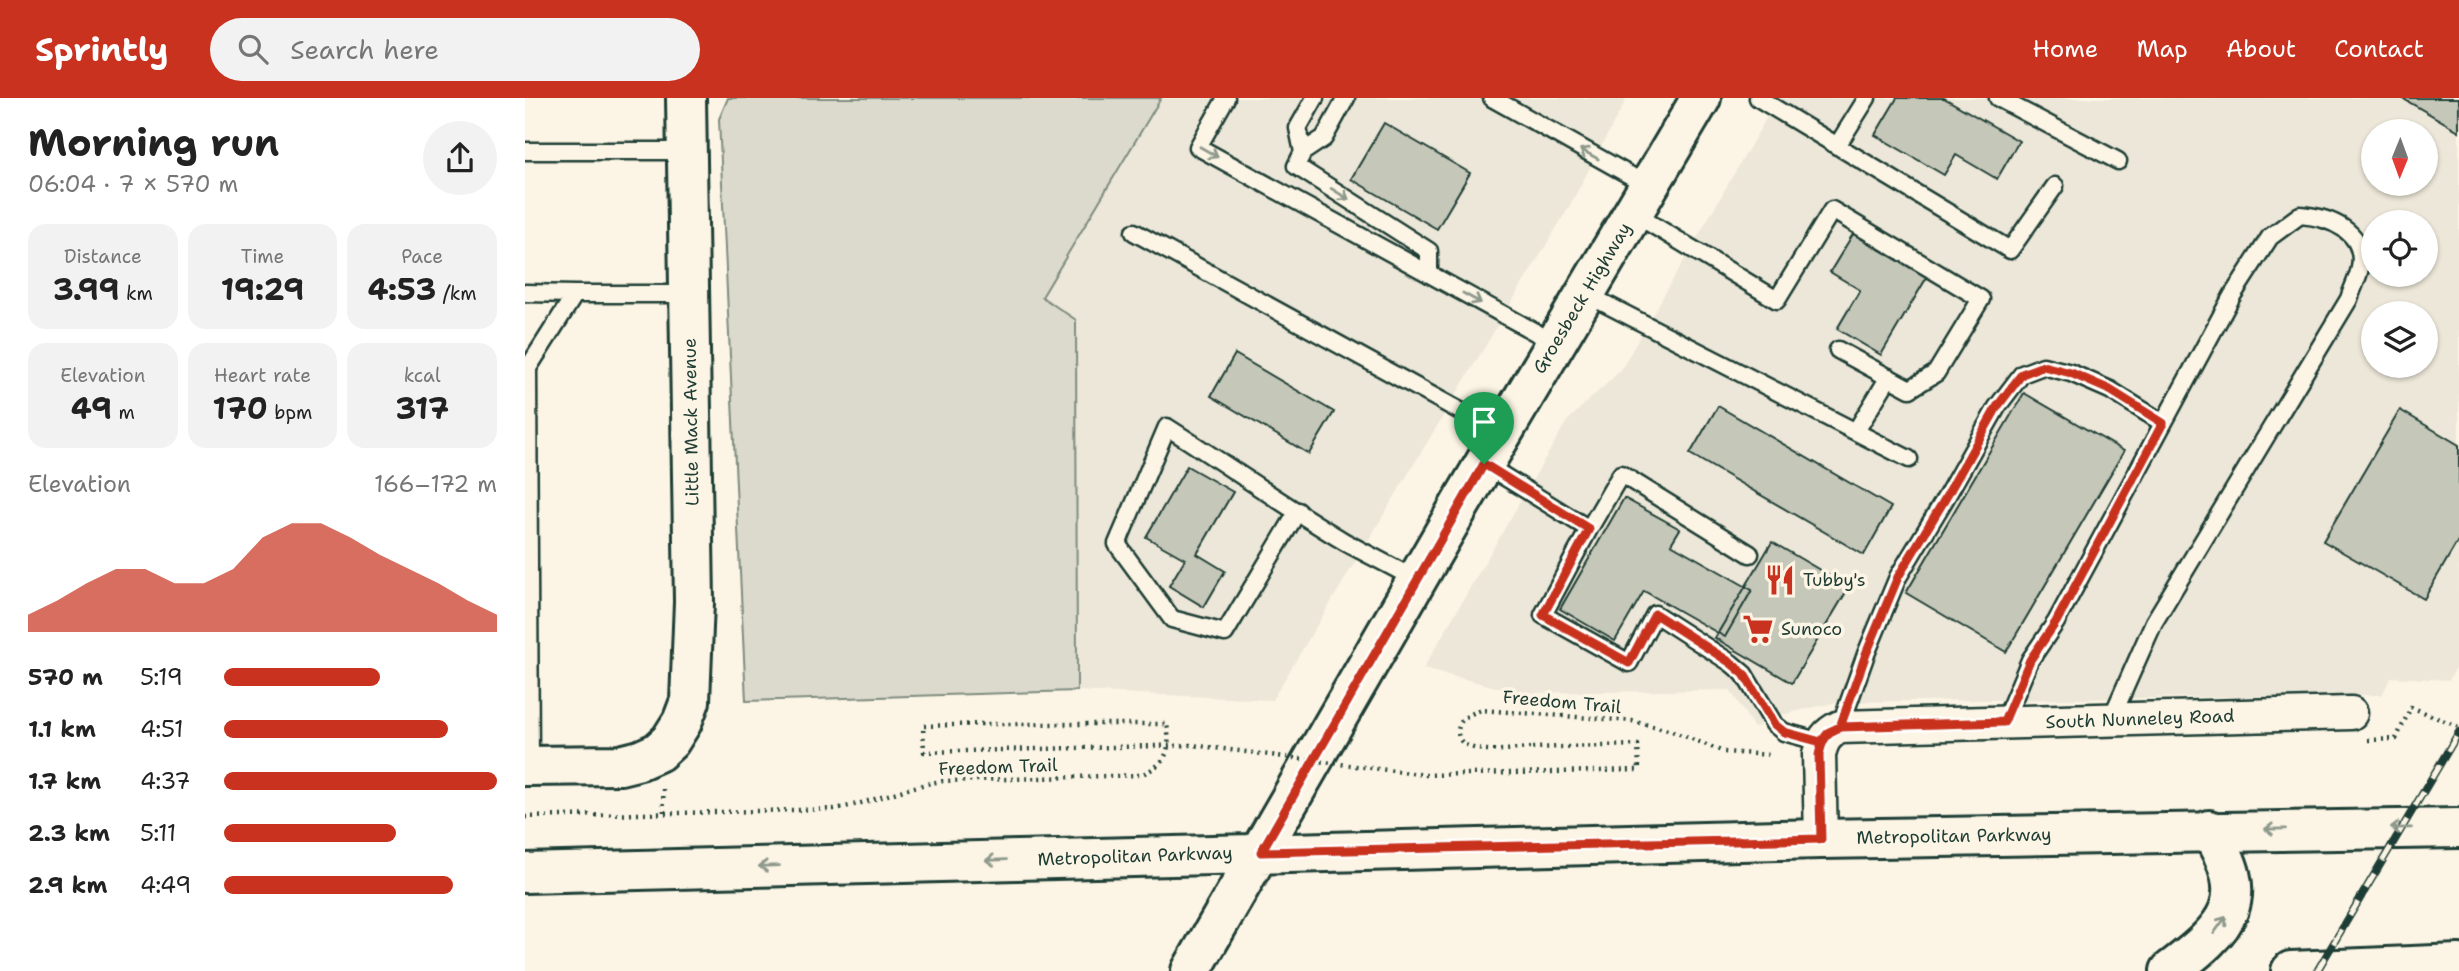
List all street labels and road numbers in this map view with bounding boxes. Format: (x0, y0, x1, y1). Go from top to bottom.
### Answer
street label: Groesbeck Highway (1527, 218, 1637, 378)
street label: Little Mack Avenue (678, 338, 704, 506)
street label: Freedom Trail (1502, 685, 1623, 719)
street label: South Nunneley Road (2045, 704, 2235, 734)
street label: Freedom Trail (938, 753, 1058, 781)
street label: Metropolitan Parkway (1856, 822, 2052, 850)
street label: Metropolitan Parkway (1037, 841, 1233, 871)

